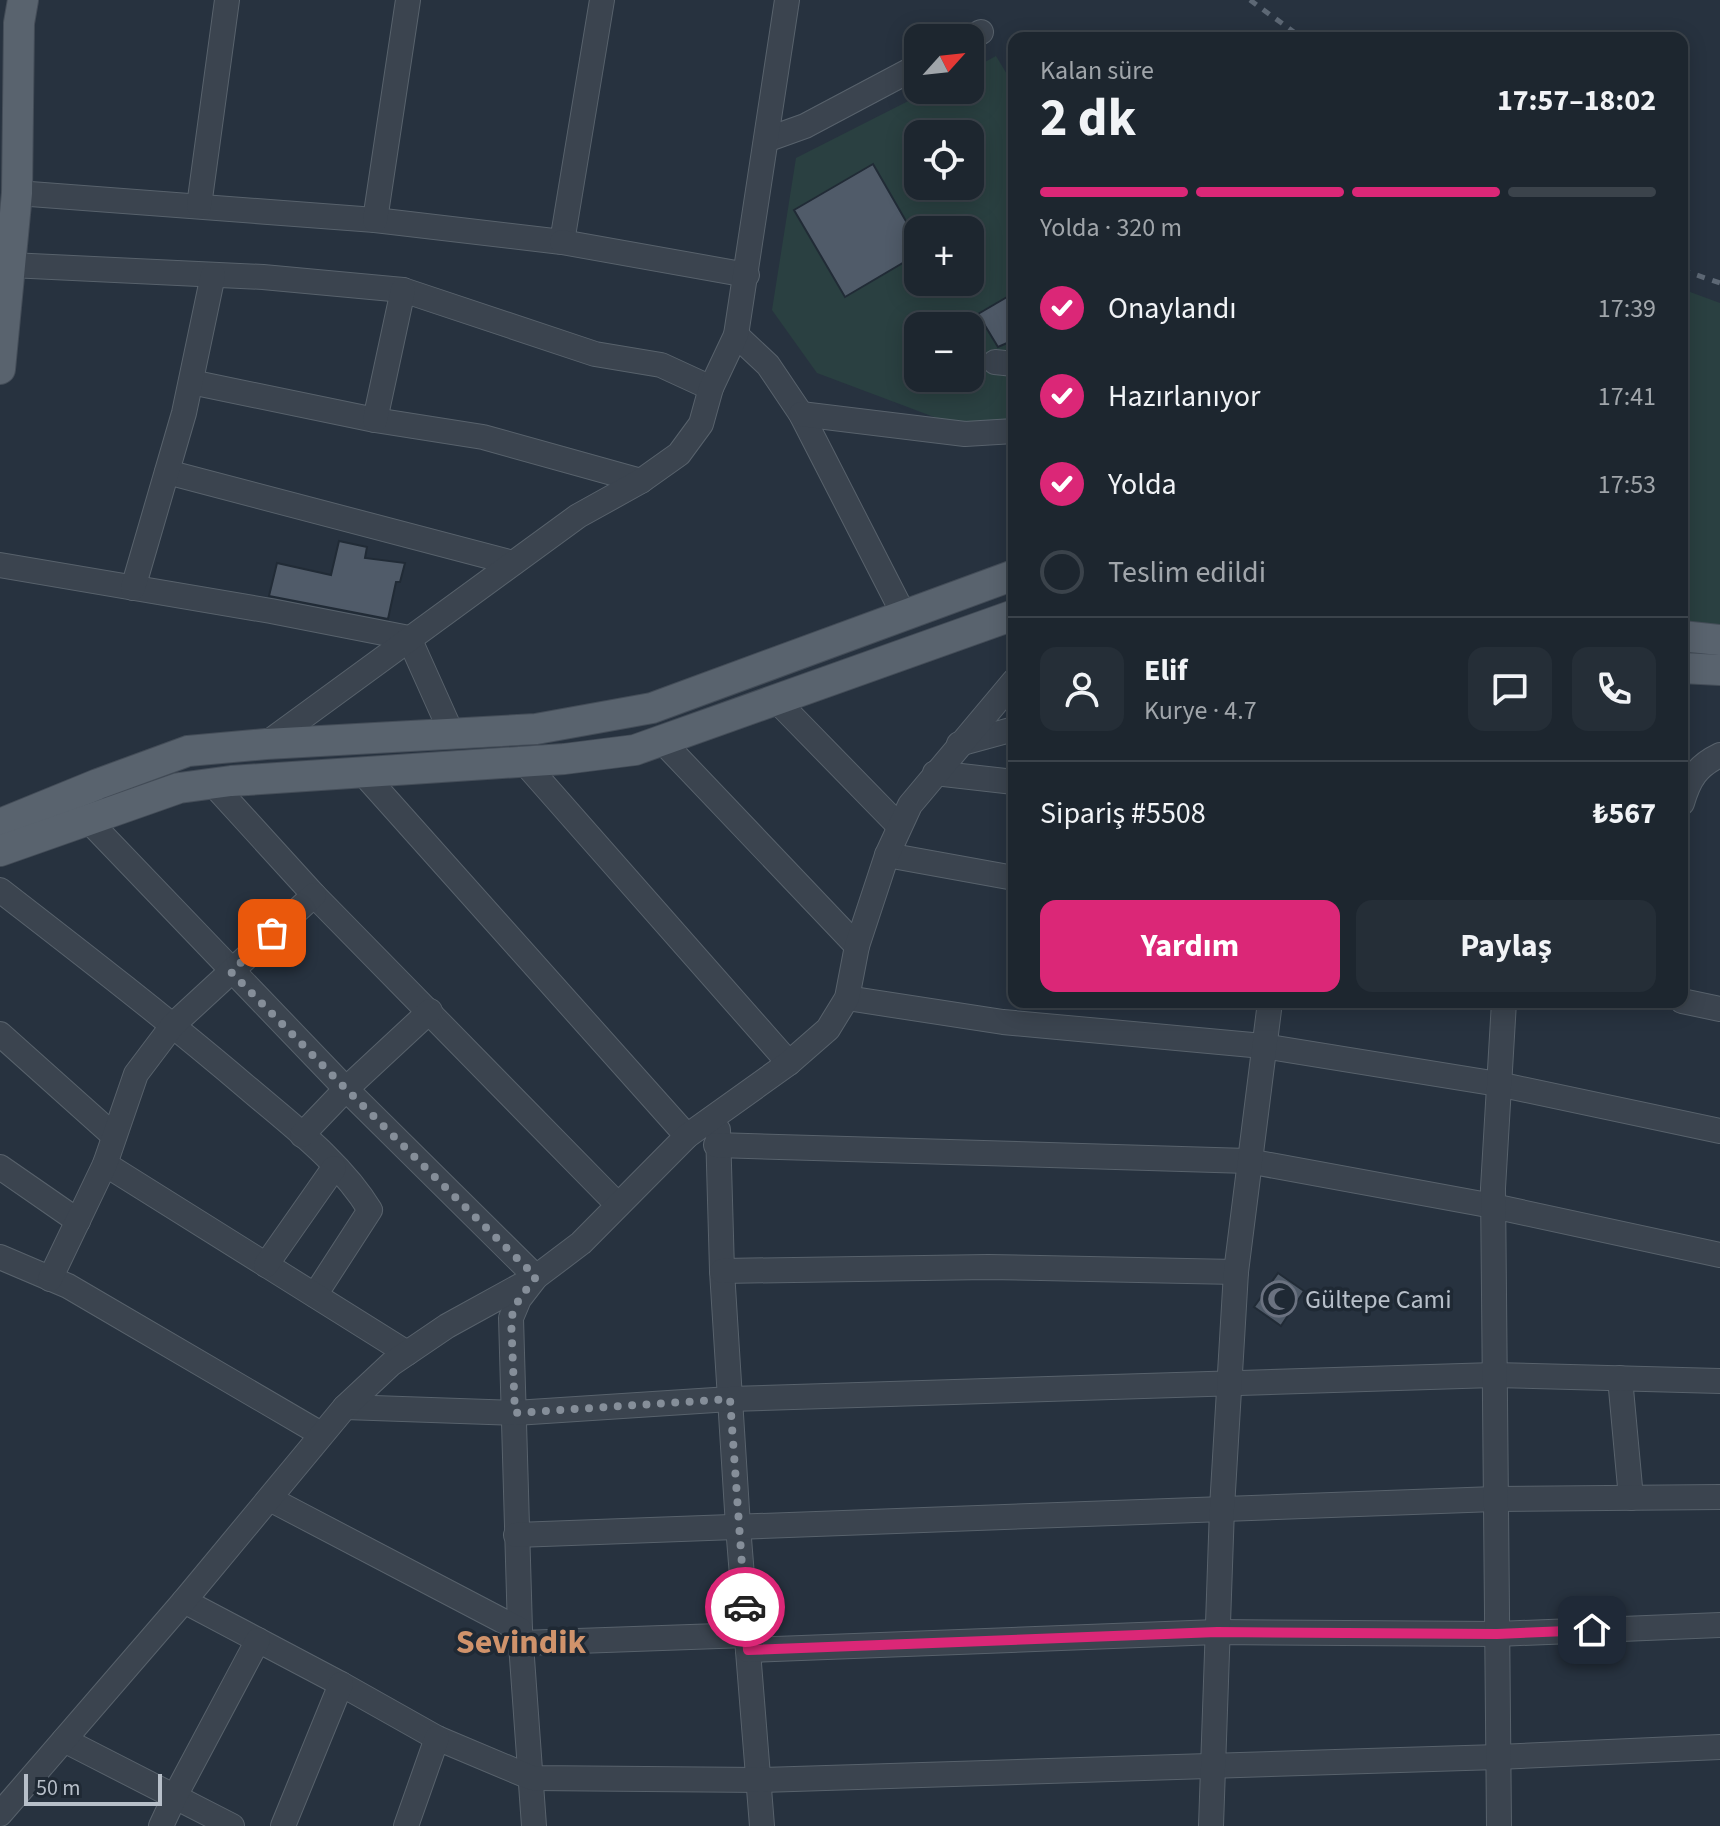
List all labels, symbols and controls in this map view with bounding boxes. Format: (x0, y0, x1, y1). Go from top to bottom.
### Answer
north arrow (904, 24, 984, 104)
map controls (904, 24, 984, 392)
text: Kalan süre (1040, 52, 1154, 89)
text: 17:57–18:02 (1497, 79, 1656, 122)
text: 2 dk (1040, 82, 1136, 156)
button: locate (904, 120, 984, 200)
text: Yolda · 320 m (1040, 209, 1182, 246)
button: + (904, 216, 984, 296)
icon: check (1040, 286, 1084, 330)
text: Onaylandı (1108, 287, 1237, 330)
text: 17:39 (1598, 290, 1656, 327)
button: − (904, 312, 984, 392)
icon: check (1040, 374, 1084, 418)
text: Hazırlanıyor (1108, 375, 1260, 418)
text: 17:41 (1598, 378, 1656, 415)
icon: check (1040, 462, 1084, 506)
text: Yolda (1108, 463, 1177, 506)
text: 17:53 (1598, 466, 1656, 503)
text: Teslim edildi (1108, 551, 1266, 594)
button: person (1040, 647, 1124, 731)
button: chat (1468, 647, 1552, 731)
button: phone (1572, 647, 1656, 731)
text: Elif (1144, 649, 1188, 692)
text: Kurye · 4.7 (1144, 692, 1257, 729)
text: Sipariş #5508 (1040, 792, 1206, 835)
text: ₺567 (1593, 792, 1656, 835)
pin (238, 899, 306, 967)
button: Yardım (1040, 900, 1340, 992)
button: Paylaş (1356, 900, 1656, 992)
icon: bag (250, 911, 294, 955)
mosque icon: Gültepe Cami (1260, 1280, 1298, 1318)
place label: Gültepe Cami (1305, 1281, 1452, 1318)
courier (705, 1567, 785, 1647)
icon: car (723, 1585, 767, 1629)
pin (1558, 1596, 1626, 1664)
icon: home (1570, 1608, 1614, 1652)
district label: Sevindik (456, 1618, 587, 1667)
scale bar (24, 1770, 162, 1806)
text: 50 m (36, 1772, 81, 1804)

